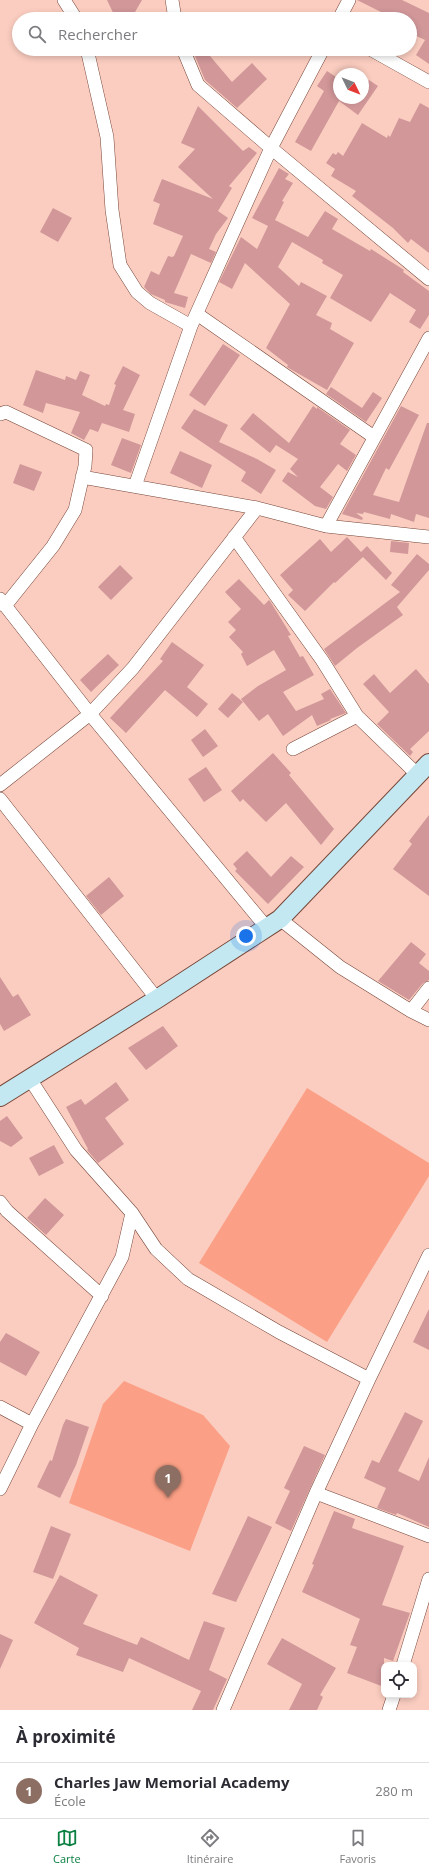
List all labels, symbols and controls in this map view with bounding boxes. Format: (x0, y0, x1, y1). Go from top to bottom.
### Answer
search box (12, 12, 417, 56)
icon: search (26, 23, 48, 45)
text: Rechercher (58, 24, 138, 44)
north arrow (333, 68, 369, 104)
your location (236, 926, 256, 946)
pin: 1 (155, 1465, 181, 1498)
map controls (381, 1662, 417, 1698)
button: locate (381, 1662, 417, 1698)
text: À proximité (16, 1725, 115, 1748)
text: Charles Jaw Memorial Academy (54, 1772, 290, 1792)
text: 1 (25, 1782, 33, 1800)
text: 280 m (375, 1782, 413, 1800)
text: École (54, 1792, 86, 1810)
tab: Carte (53, 1827, 81, 1866)
tab: Itinéraire (187, 1827, 233, 1866)
tab: Favoris (340, 1827, 376, 1866)

